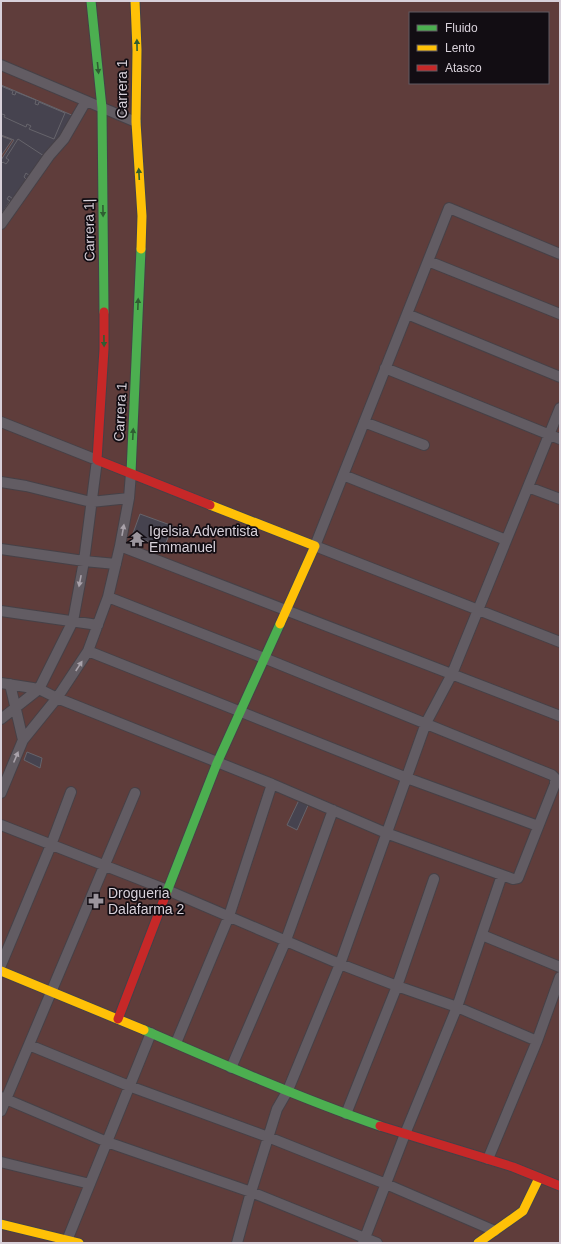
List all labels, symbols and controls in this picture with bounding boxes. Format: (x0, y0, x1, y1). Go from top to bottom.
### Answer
legend (409, 12, 549, 84)
text: Fluido (445, 21, 478, 35)
one-way arrow (133, 39, 140, 51)
text: Lento (445, 41, 475, 55)
street label: Carrera 1 (114, 59, 130, 119)
text: Atasco (445, 61, 482, 75)
one-way arrow (94, 62, 101, 74)
one-way arrow (136, 168, 143, 180)
street label: Carrera 1| (80, 198, 98, 262)
one-way arrow (100, 205, 106, 218)
one-way arrow (135, 298, 142, 310)
one-way arrow (101, 335, 107, 348)
street label: Carrera 1 (110, 382, 130, 442)
one-way arrow (130, 427, 136, 440)
place label: Igelsia Adventista Emmanuel (149, 523, 258, 555)
one-way arrow (120, 524, 126, 536)
temple icon: Igelsia Adventista Emmanuel (128, 530, 146, 548)
one-way arrow (77, 575, 83, 588)
one-way arrow (75, 660, 83, 671)
one-way arrow (13, 751, 19, 762)
place label: Drogueria Dalafarma 2 (108, 885, 184, 917)
pharmacy icon: Drogueria Dalafarma 2 (87, 892, 105, 910)

